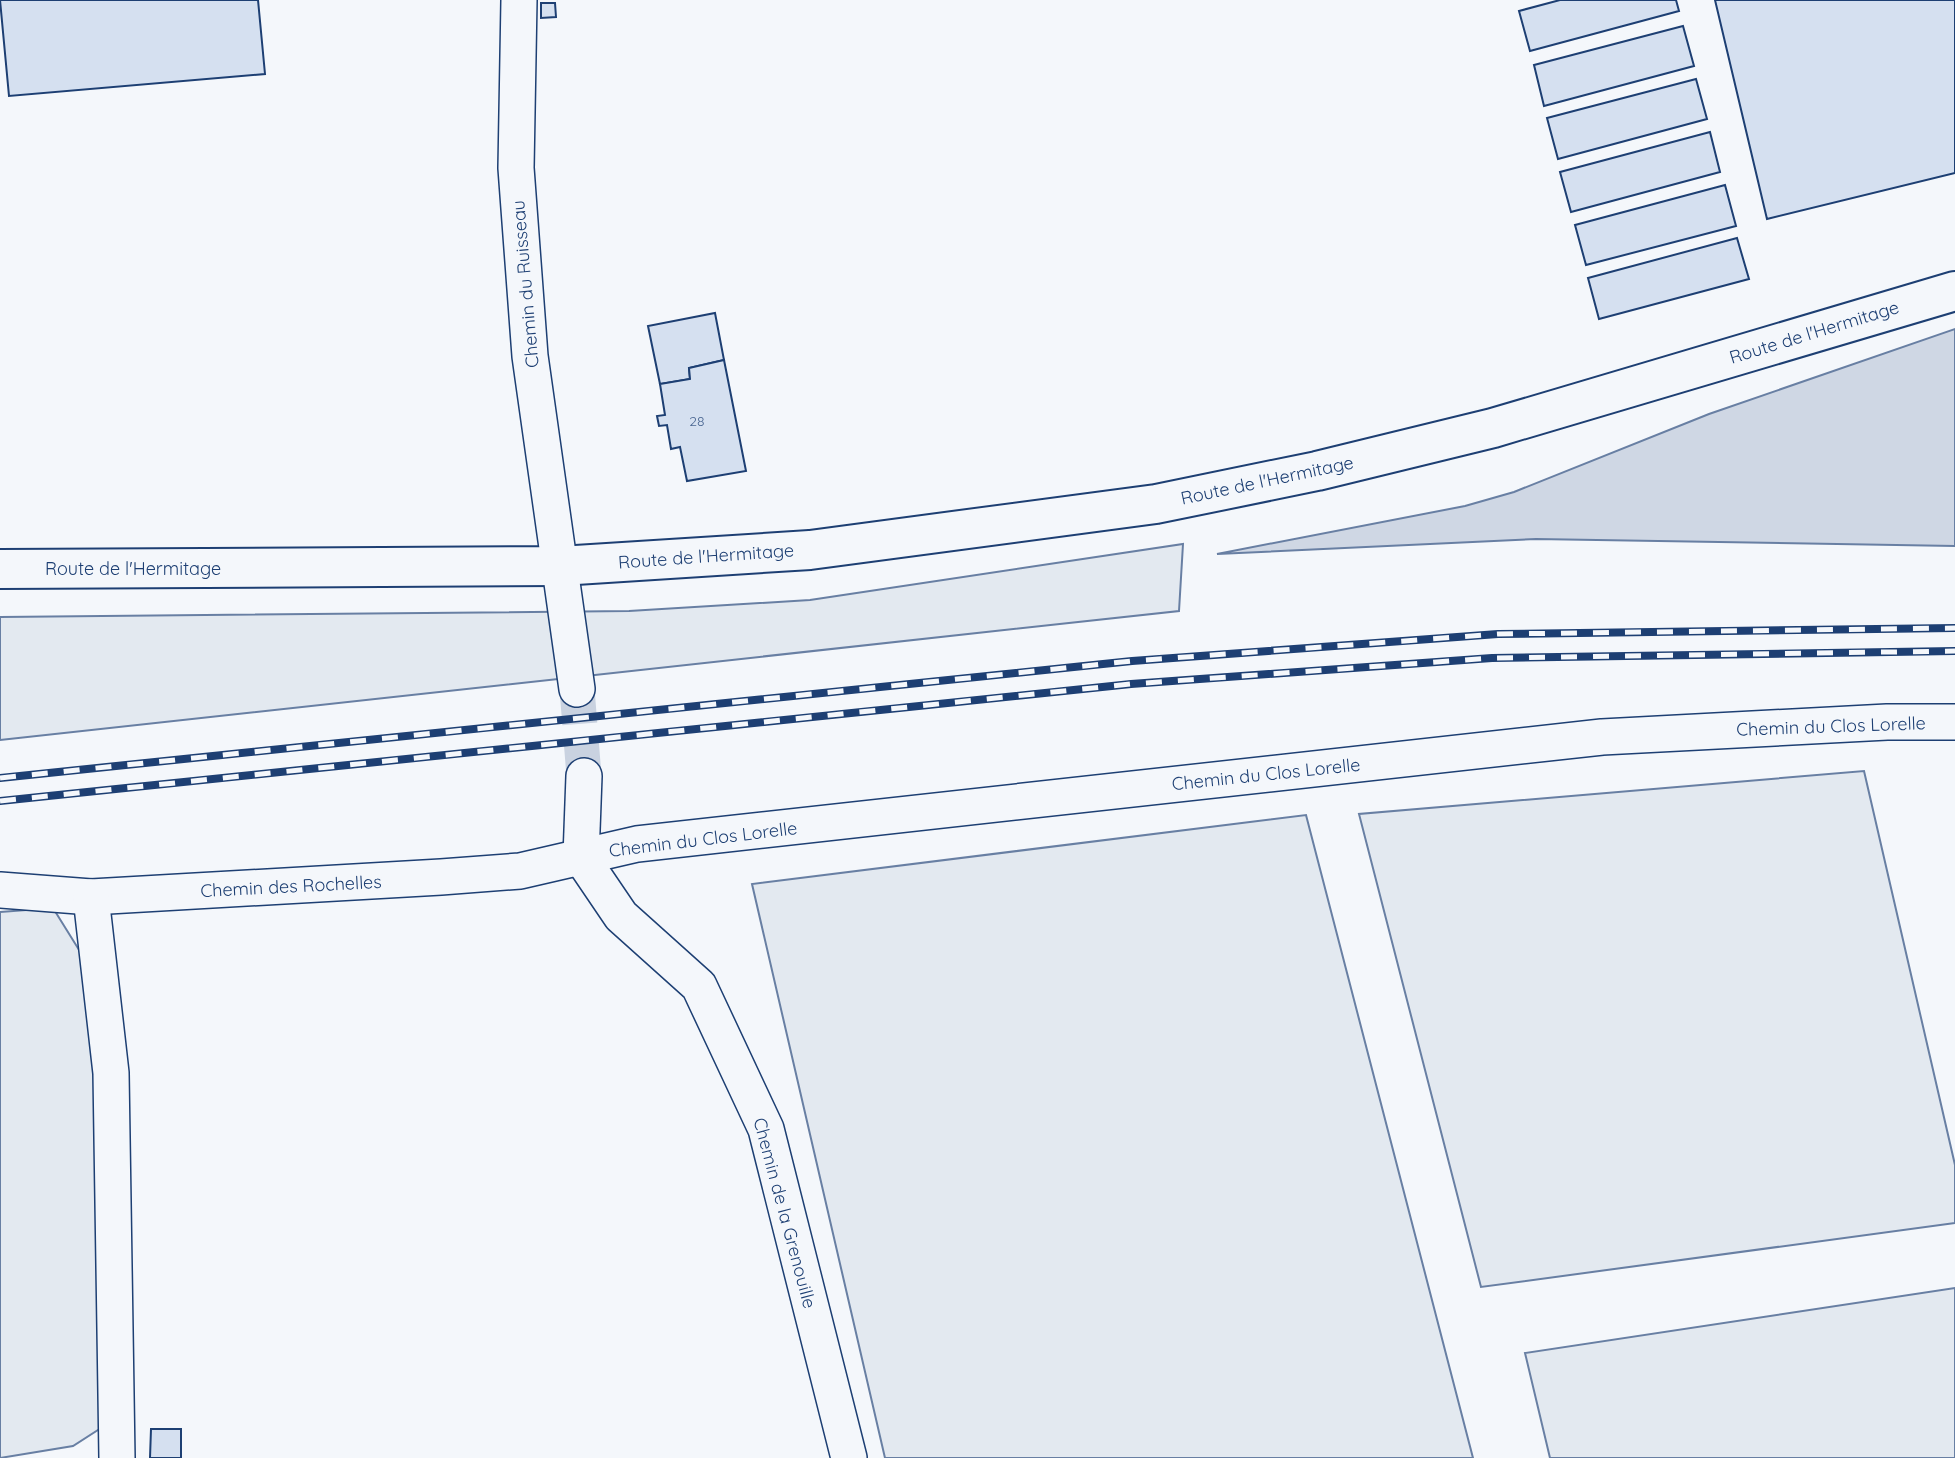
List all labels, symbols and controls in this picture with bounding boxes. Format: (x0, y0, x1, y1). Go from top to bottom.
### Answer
street label: Chemin du Ruisseau (506, 199, 544, 369)
street label: Route de l'Hermitage (1726, 295, 1902, 369)
house number: 28 (689, 412, 705, 430)
street label: Route de l'Hermitage (1178, 450, 1356, 510)
street label: Route de l'Hermitage (617, 538, 795, 574)
street label: Route de l'Hermitage (45, 557, 221, 580)
street label: Chemin du Clos Lorelle (1736, 711, 1926, 741)
street label: Chemin du Clos Lorelle (1171, 753, 1361, 795)
street label: Chemin du Clos Lorelle (608, 816, 798, 862)
street label: Chemin des Rochelles (200, 870, 382, 902)
street label: Chemin de la Grenouille (748, 1115, 822, 1311)

